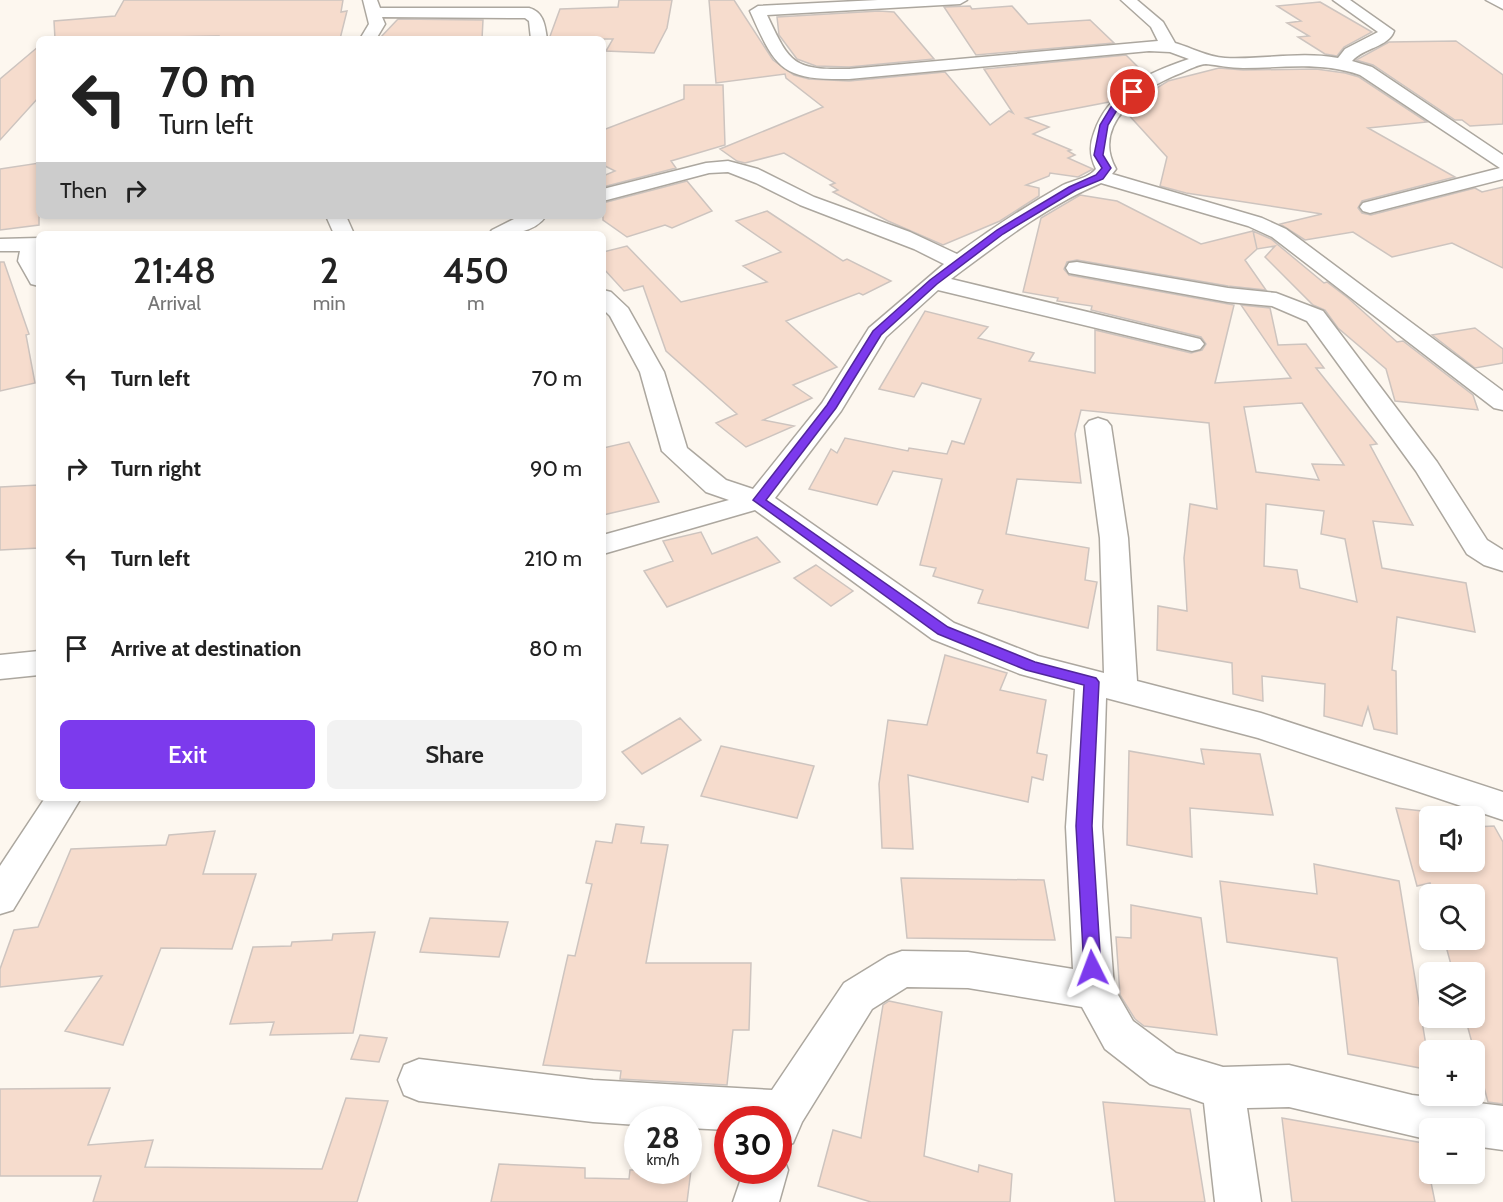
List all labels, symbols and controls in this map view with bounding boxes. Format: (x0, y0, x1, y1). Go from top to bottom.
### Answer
text: 70 m (159, 56, 256, 108)
icon: left (60, 60, 138, 138)
pin (1107, 66, 1158, 117)
icon: arrive (1116, 75, 1149, 108)
text: Turn left (159, 108, 253, 141)
icon: right (119, 174, 152, 207)
text: Then (60, 177, 107, 204)
text: 21:48 (133, 248, 216, 292)
text: 2 (320, 248, 339, 292)
text: 450 (443, 248, 509, 292)
text: Arrival (148, 291, 201, 315)
text: min (313, 291, 346, 315)
text: m (467, 291, 485, 315)
icon: left (60, 362, 93, 395)
text: Turn left (111, 365, 190, 392)
text: 70 m (532, 365, 582, 392)
icon: right (60, 452, 93, 485)
text: Turn right (111, 455, 201, 482)
text: 90 m (530, 455, 582, 482)
icon: left (60, 542, 93, 575)
text: Turn left (111, 545, 190, 572)
text: 210 m (524, 545, 582, 572)
icon: arrive (60, 632, 93, 665)
text: Arrive at destination (111, 635, 301, 662)
text: 80 m (529, 635, 582, 662)
button: Exit (60, 720, 315, 789)
button: Share (327, 720, 582, 789)
map controls (1419, 806, 1485, 1184)
button: sound (1419, 806, 1485, 872)
button: search (1419, 884, 1485, 950)
position arrow (1060, 936, 1124, 1000)
button: layers (1419, 962, 1485, 1028)
button: + (1419, 1040, 1485, 1106)
speed limit sign: 30 (714, 1106, 792, 1184)
button: − (1419, 1118, 1485, 1184)
text: 28 (646, 1119, 680, 1156)
text: km/h (647, 1151, 679, 1169)

